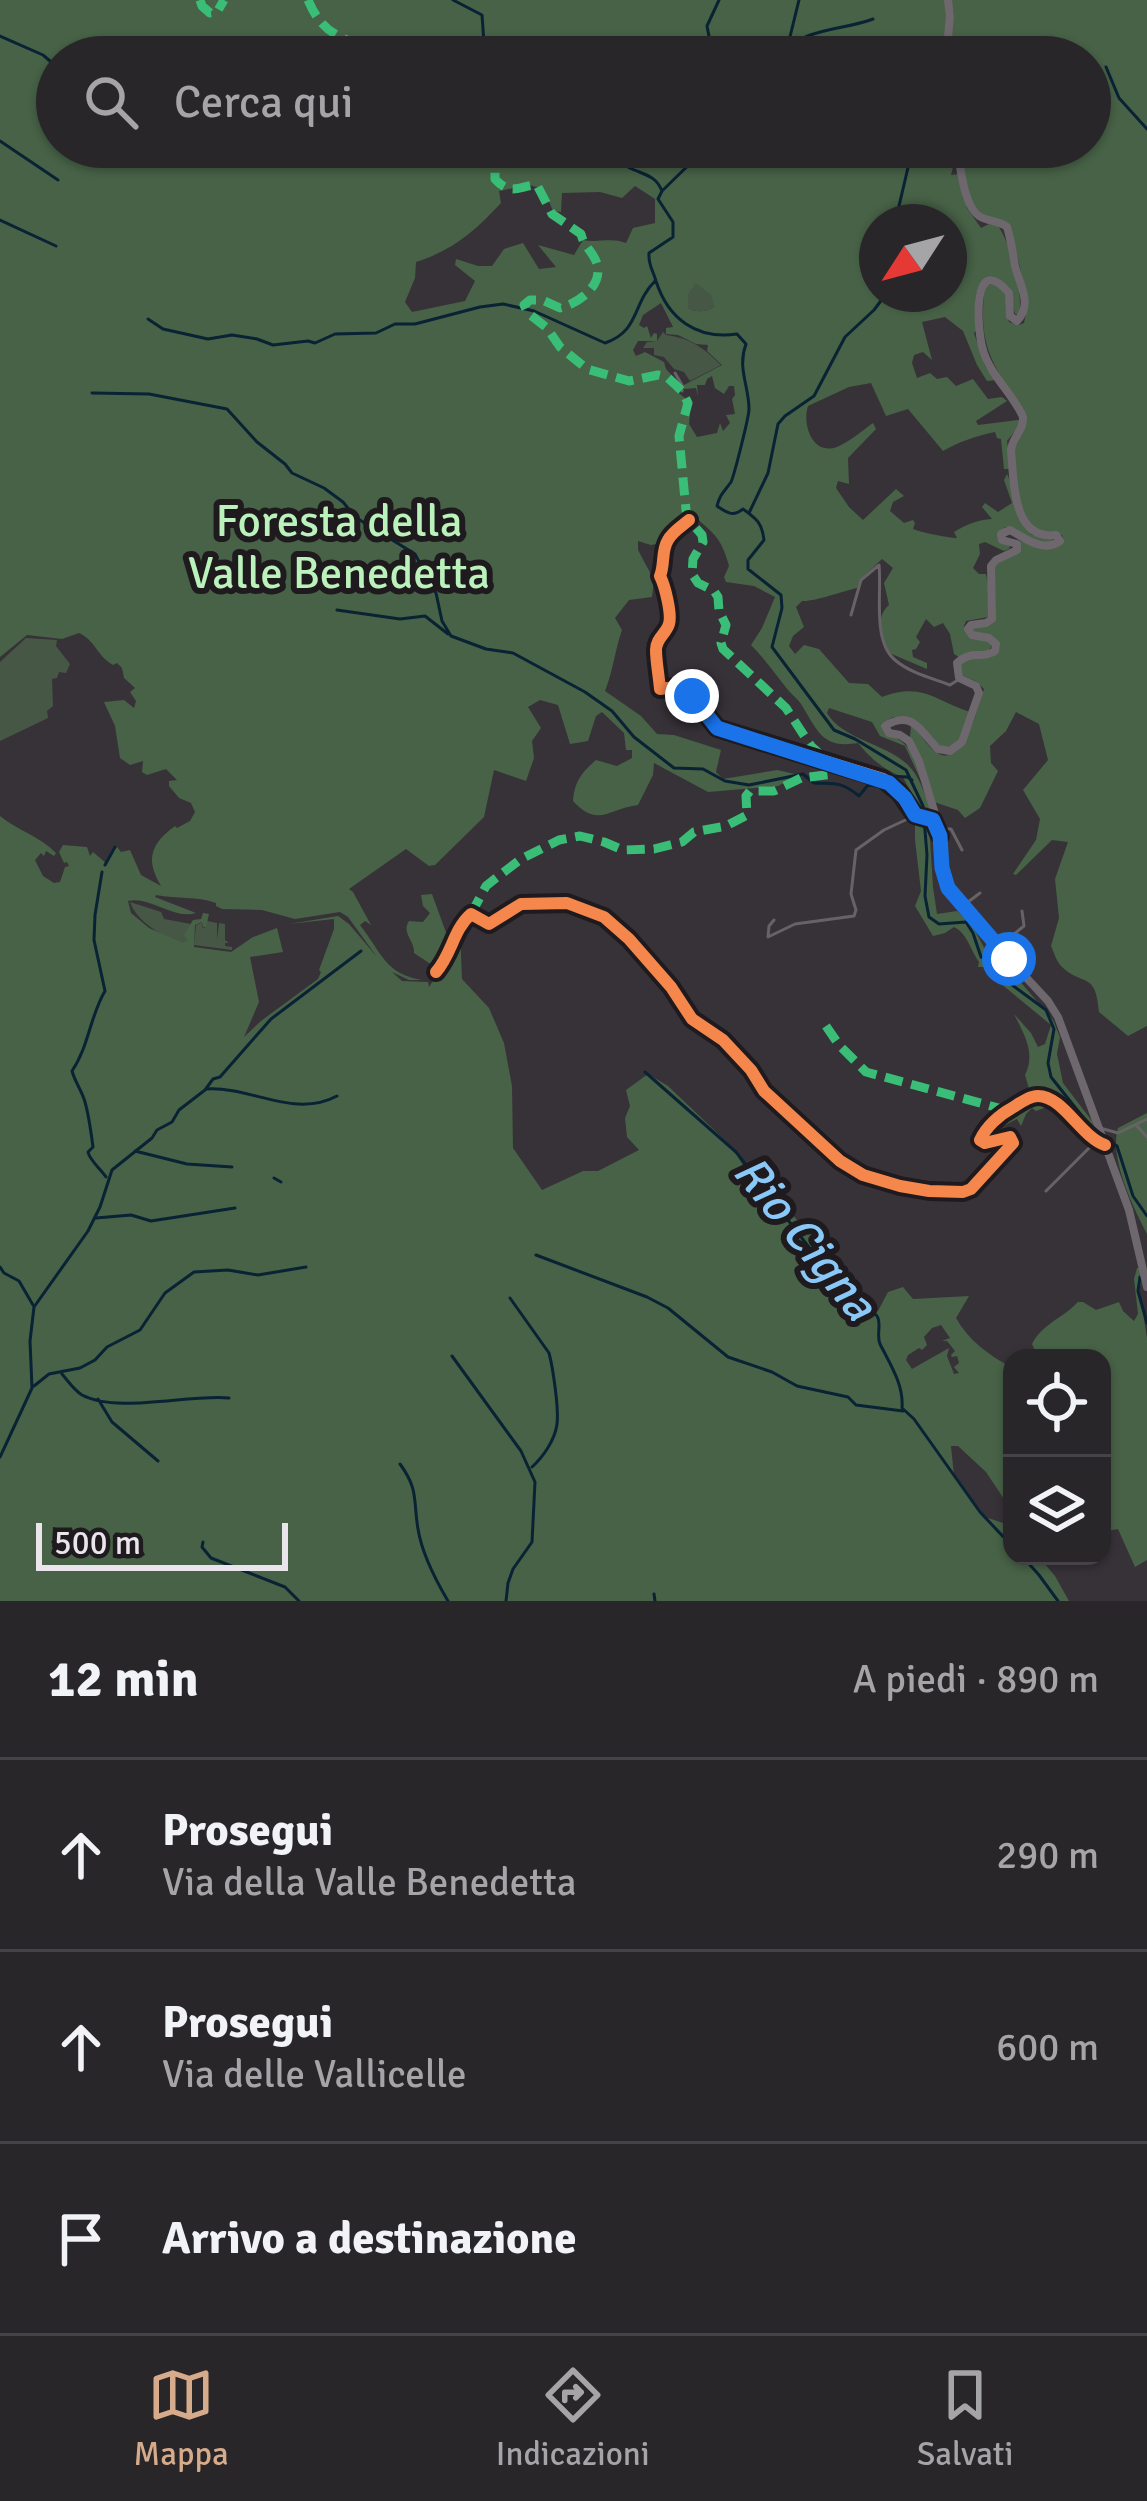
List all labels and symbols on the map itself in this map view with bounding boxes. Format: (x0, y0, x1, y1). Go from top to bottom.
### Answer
north arrow (859, 204, 967, 312)
park label: Foresta della Valle Benedetta (188, 494, 490, 601)
route end (665, 669, 719, 723)
route start (982, 932, 1036, 986)
water label: Rio Cigna (721, 1144, 890, 1334)
scale bar (36, 1517, 288, 1570)

